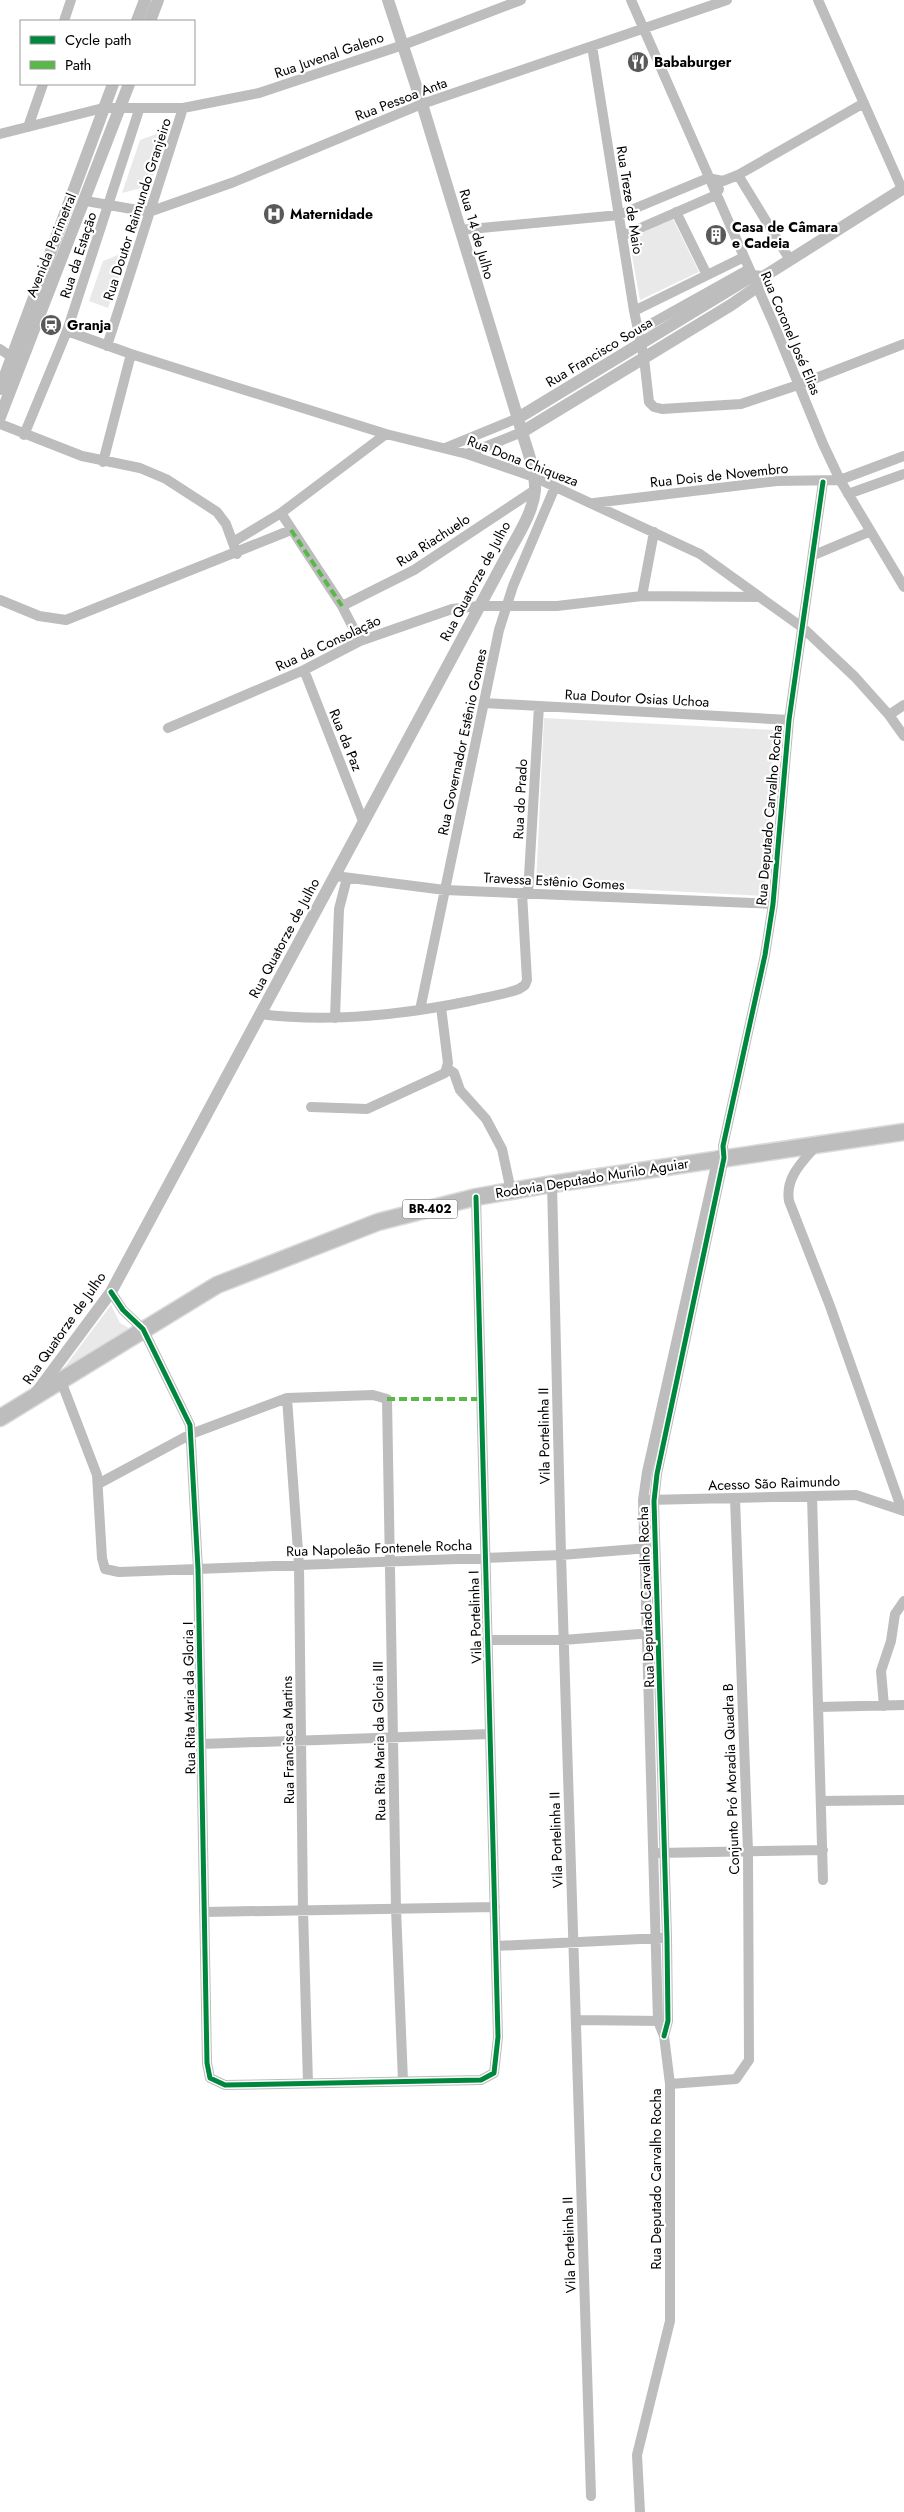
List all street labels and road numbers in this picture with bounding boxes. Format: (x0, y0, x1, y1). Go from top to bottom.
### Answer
street label: Rua Juvenal Galeno (272, 27, 387, 83)
street label: Rua Pessoa Anta (352, 72, 450, 126)
street label: Rua Doutor Raimundo Granjeiro (98, 115, 176, 303)
street label: Rua Treze de Maio (612, 144, 648, 256)
street label: Rua 14 de Julho (455, 186, 500, 282)
street label: Avenida Perimetral (21, 190, 81, 300)
street label: Rua da Estação (55, 209, 101, 301)
street label: Rua Coronel José Elias (756, 268, 826, 398)
street label: Rua Francisco Sousa (542, 312, 656, 392)
street label: Rua Dona Chiqueza (464, 431, 582, 491)
street label: Rua Dois de Novembro (649, 458, 789, 492)
street label: Rua Riachuelo (392, 509, 474, 571)
street label: Rua Quatorze de Julho (435, 517, 515, 645)
street label: Rua da Consolação (272, 610, 384, 676)
street label: Rua Governador Estênio Gomes (432, 647, 492, 837)
street label: Rua Doutor Osias Uchoa (564, 684, 710, 712)
street label: Rua da Paz (324, 706, 368, 775)
street label: Rua Deputado Carvalho Rocha (751, 724, 787, 906)
street label: Rua do Prado (508, 758, 532, 840)
street label: Travessa Estênio Gomes (483, 867, 625, 895)
street label: Rua Quatorze de Julho (244, 874, 324, 1002)
street label: Rodovia Deputado Murilo Aguiar (494, 1153, 690, 1203)
road number: BR-402 (402, 1200, 458, 1218)
street label: Rua Quatorze de Julho (18, 1267, 111, 1388)
street label: Vila Portelinha II (533, 1388, 555, 1484)
street label: Acesso São Raimundo (708, 1471, 841, 1495)
street label: Rua Deputado Carvalho Rocha (633, 1506, 659, 1688)
street label: Rua Napoleão Fontenele Rocha (286, 1535, 472, 1561)
street label: Vila Portelinha I (463, 1570, 487, 1664)
street label: Rua Rita Maria da Gloria I (178, 1621, 200, 1775)
street label: Rua Rita Maria da Gloria III (368, 1661, 390, 1821)
street label: Rua Francisca Martins (277, 1675, 299, 1804)
street label: Conjunto Pró Moradia Quadra B (718, 1683, 744, 1875)
street label: Vila Portelinha II (544, 1791, 568, 1889)
street label: Rua Deputado Carvalho Rocha (646, 2088, 666, 2270)
street label: Vila Portelinha II (557, 2196, 581, 2294)

